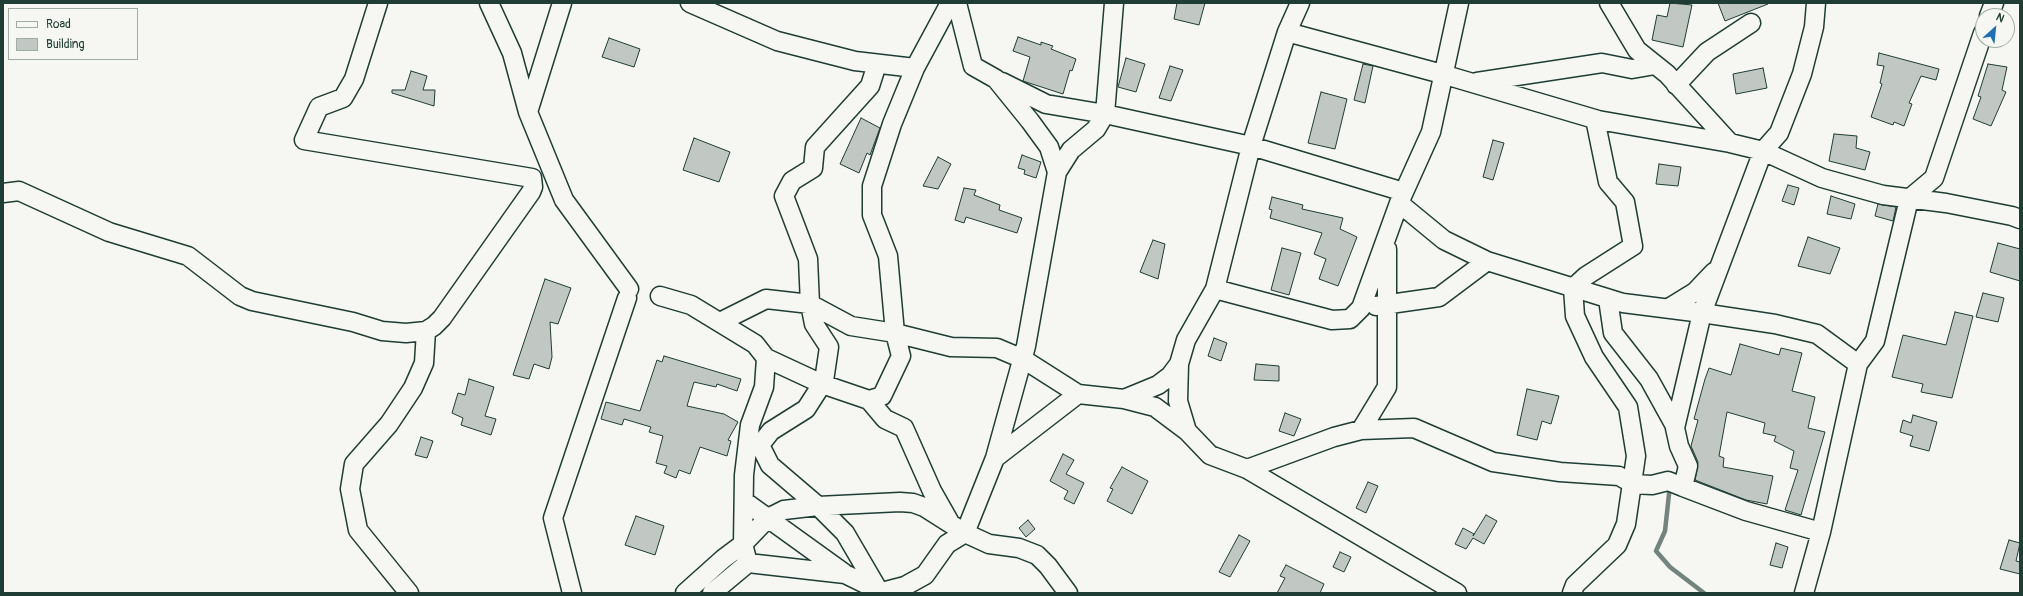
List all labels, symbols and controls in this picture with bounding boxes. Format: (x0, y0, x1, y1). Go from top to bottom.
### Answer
legend (8, 8, 138, 60)
north arrow (1975, 8, 2015, 48)
text: N (1994, 10, 2006, 25)
text: Road (46, 17, 71, 32)
text: Building (46, 37, 85, 52)

